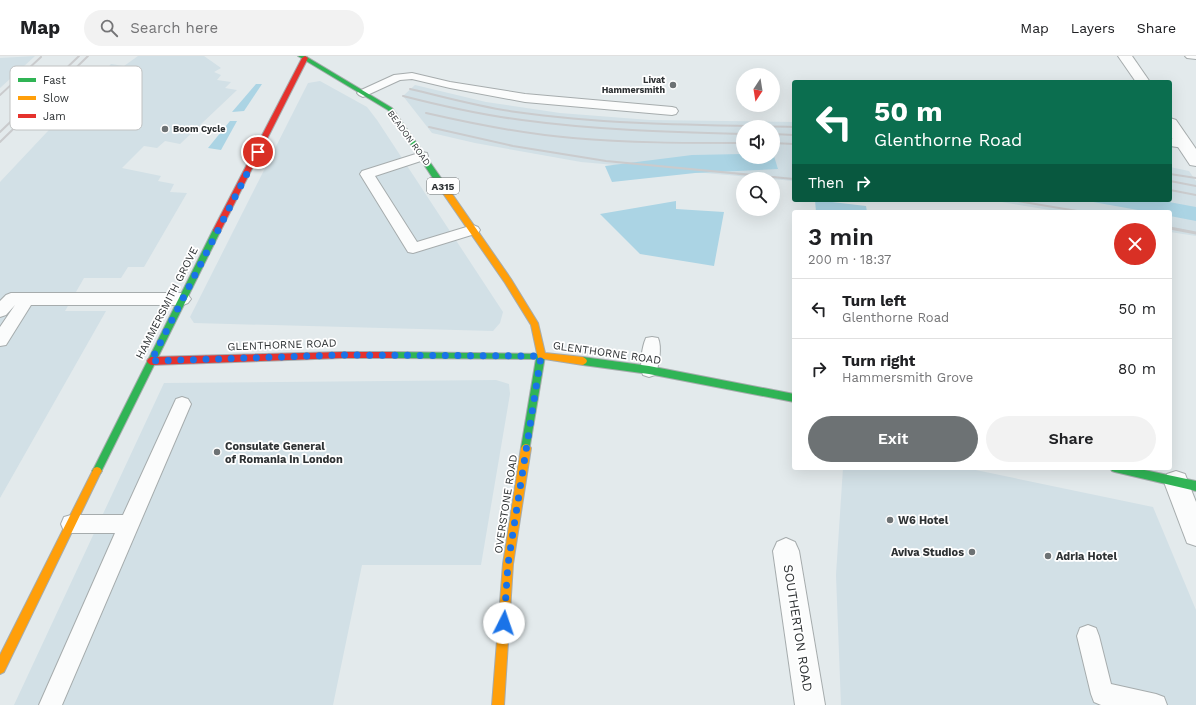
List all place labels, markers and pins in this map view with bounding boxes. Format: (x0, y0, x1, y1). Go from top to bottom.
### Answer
place label: Livat Hammersmith (602, 75, 665, 95)
marker: Livat Hammersmith (668, 80, 678, 90)
marker: Boom Cycle (160, 124, 170, 134)
place label: Boom Cycle (173, 124, 225, 134)
pin (241, 135, 275, 169)
place label: Consulate General of Romania in London (225, 440, 343, 466)
marker: Consulate General of Romania in London (212, 447, 222, 457)
place label: W6 Hotel (898, 514, 949, 527)
marker: W6 Hotel (885, 515, 895, 525)
place label: Aviva Studios (891, 546, 964, 559)
marker: Aviva Studios (967, 547, 977, 557)
place label: Adria Hotel (1056, 550, 1117, 563)
marker: Adria Hotel (1043, 551, 1053, 561)

